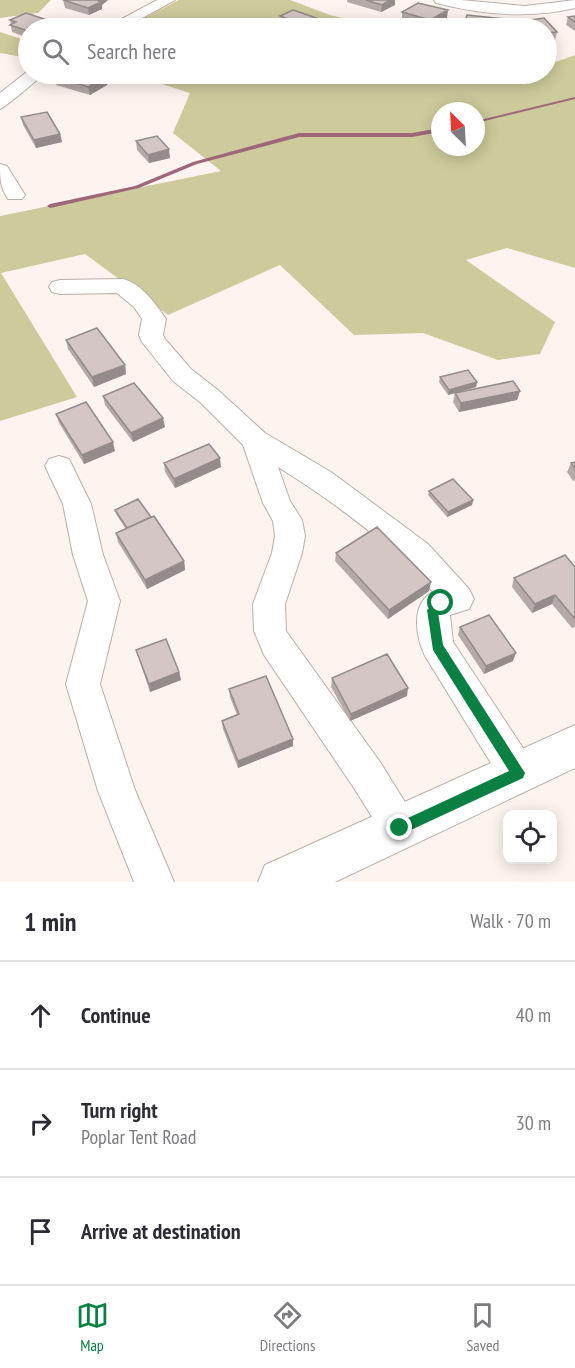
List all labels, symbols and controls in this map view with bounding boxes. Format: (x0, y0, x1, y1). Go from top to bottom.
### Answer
search box (18, 18, 557, 84)
icon: search (39, 35, 72, 68)
text: Search here (87, 37, 176, 65)
north arrow (431, 102, 485, 156)
route start (427, 589, 453, 615)
map controls (503, 810, 557, 864)
button: locate (503, 810, 557, 864)
route end (386, 814, 412, 840)
text: 1 min (24, 905, 77, 938)
text: Walk · 70 m (470, 908, 551, 934)
icon: ahead (24, 999, 57, 1032)
text: Continue (81, 1001, 151, 1029)
text: 40 m (516, 1002, 551, 1028)
text: Turn right (81, 1096, 158, 1124)
icon: right (24, 1107, 57, 1140)
text: 30 m (516, 1110, 551, 1136)
text: Poplar Tent Road (81, 1124, 196, 1150)
icon: arrive (24, 1215, 57, 1248)
text: Arrive at destination (81, 1217, 241, 1245)
tab: Map (76, 1299, 109, 1355)
tab: Directions (260, 1299, 315, 1355)
tab: Saved (466, 1299, 499, 1355)

